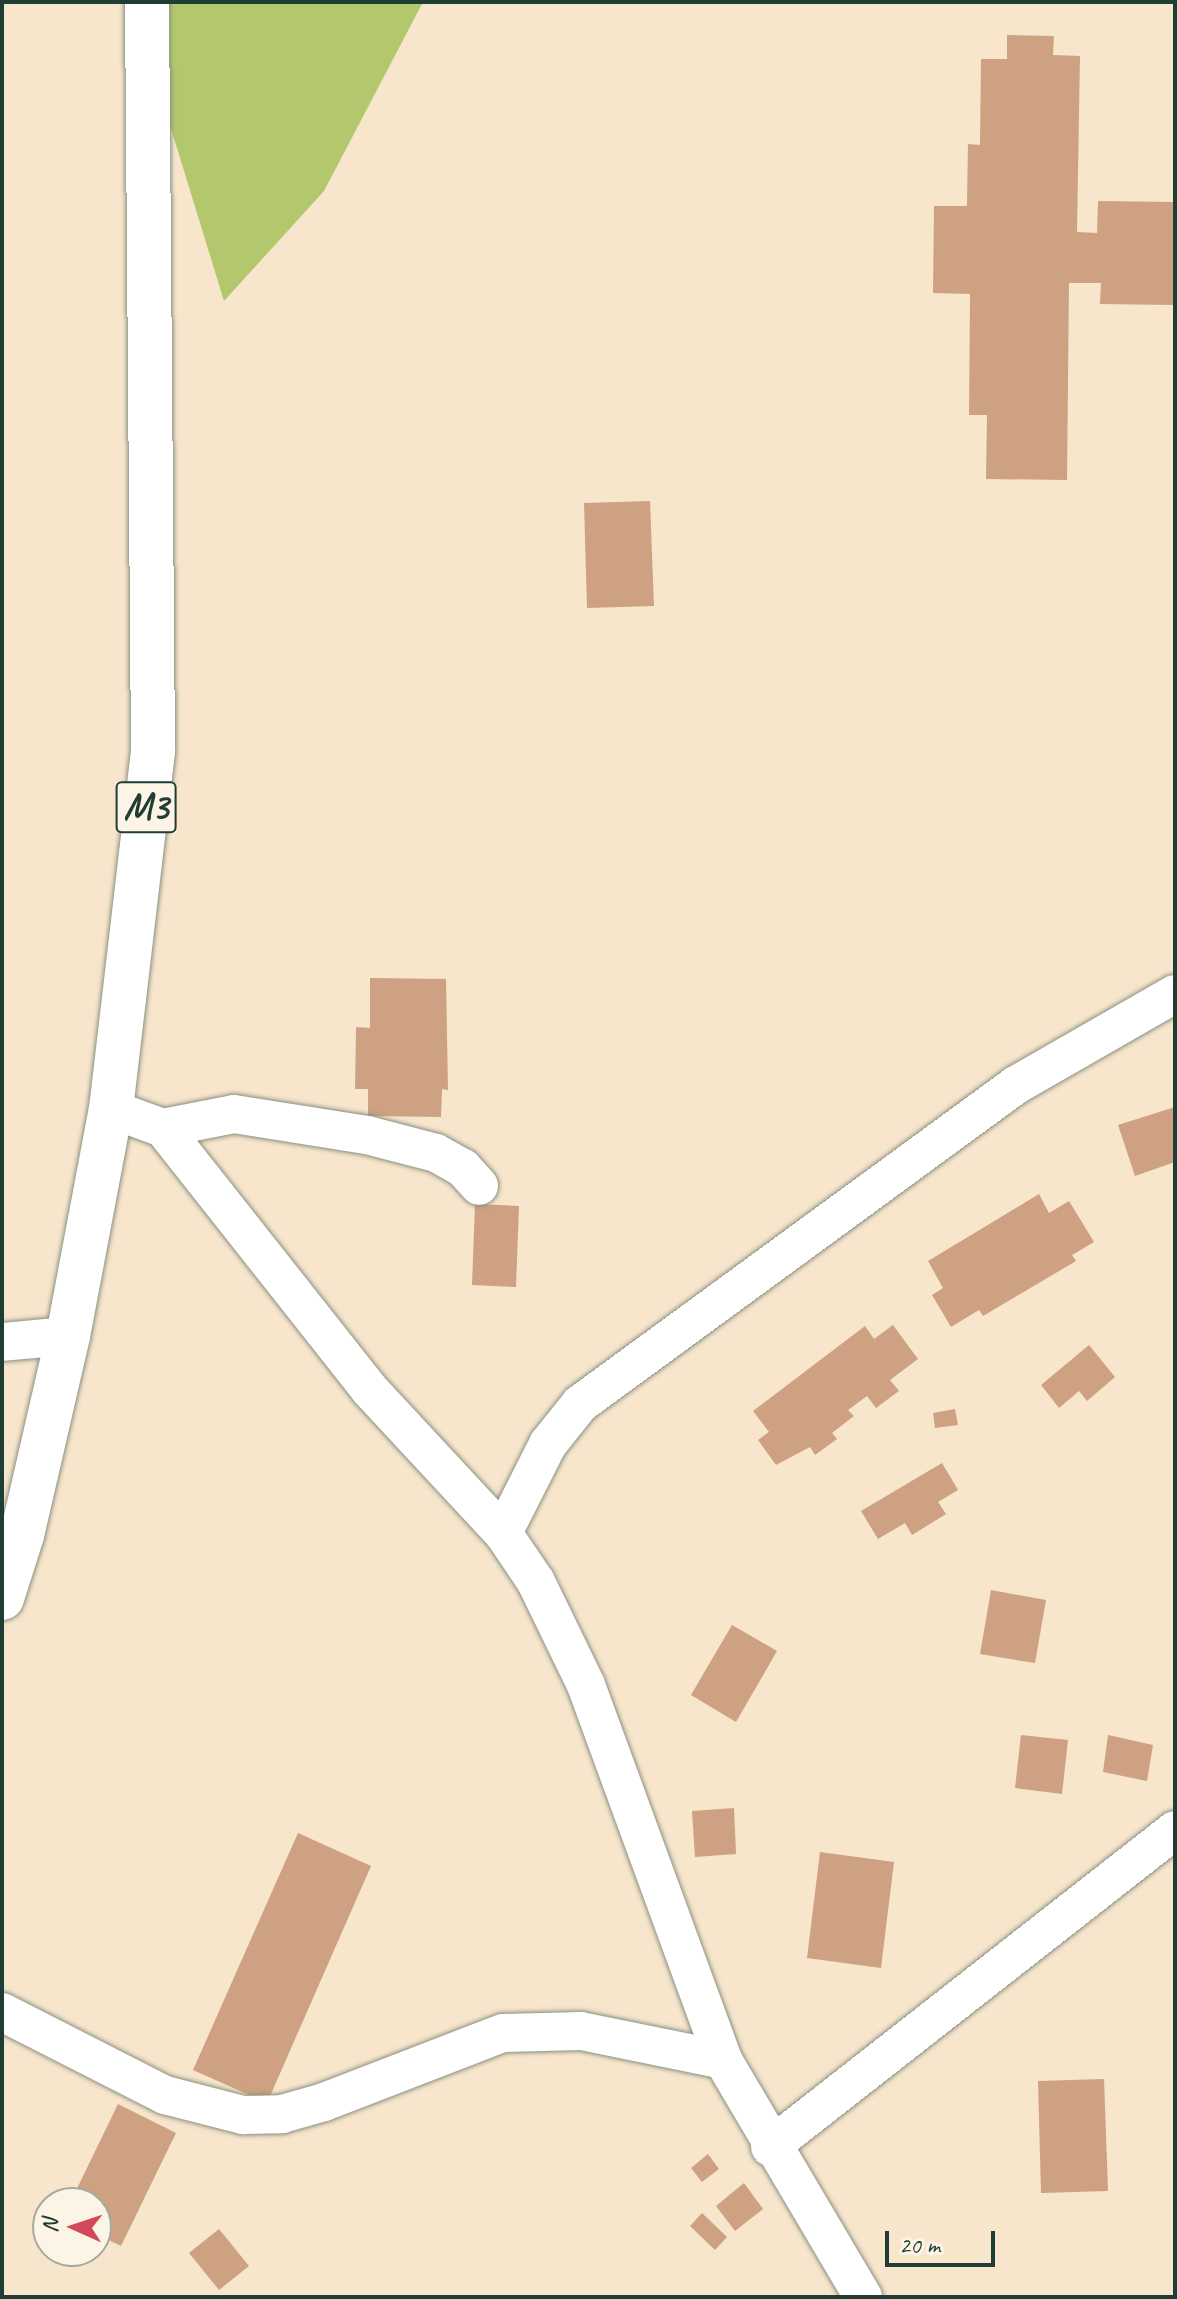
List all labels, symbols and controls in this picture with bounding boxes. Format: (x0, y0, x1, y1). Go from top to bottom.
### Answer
road number: M3 (114, 773, 178, 841)
north arrow (32, 2187, 112, 2267)
scale bar (889, 2215, 999, 2265)
text: N (36, 2218, 64, 2233)
text: 20 m (899, 2230, 940, 2260)

